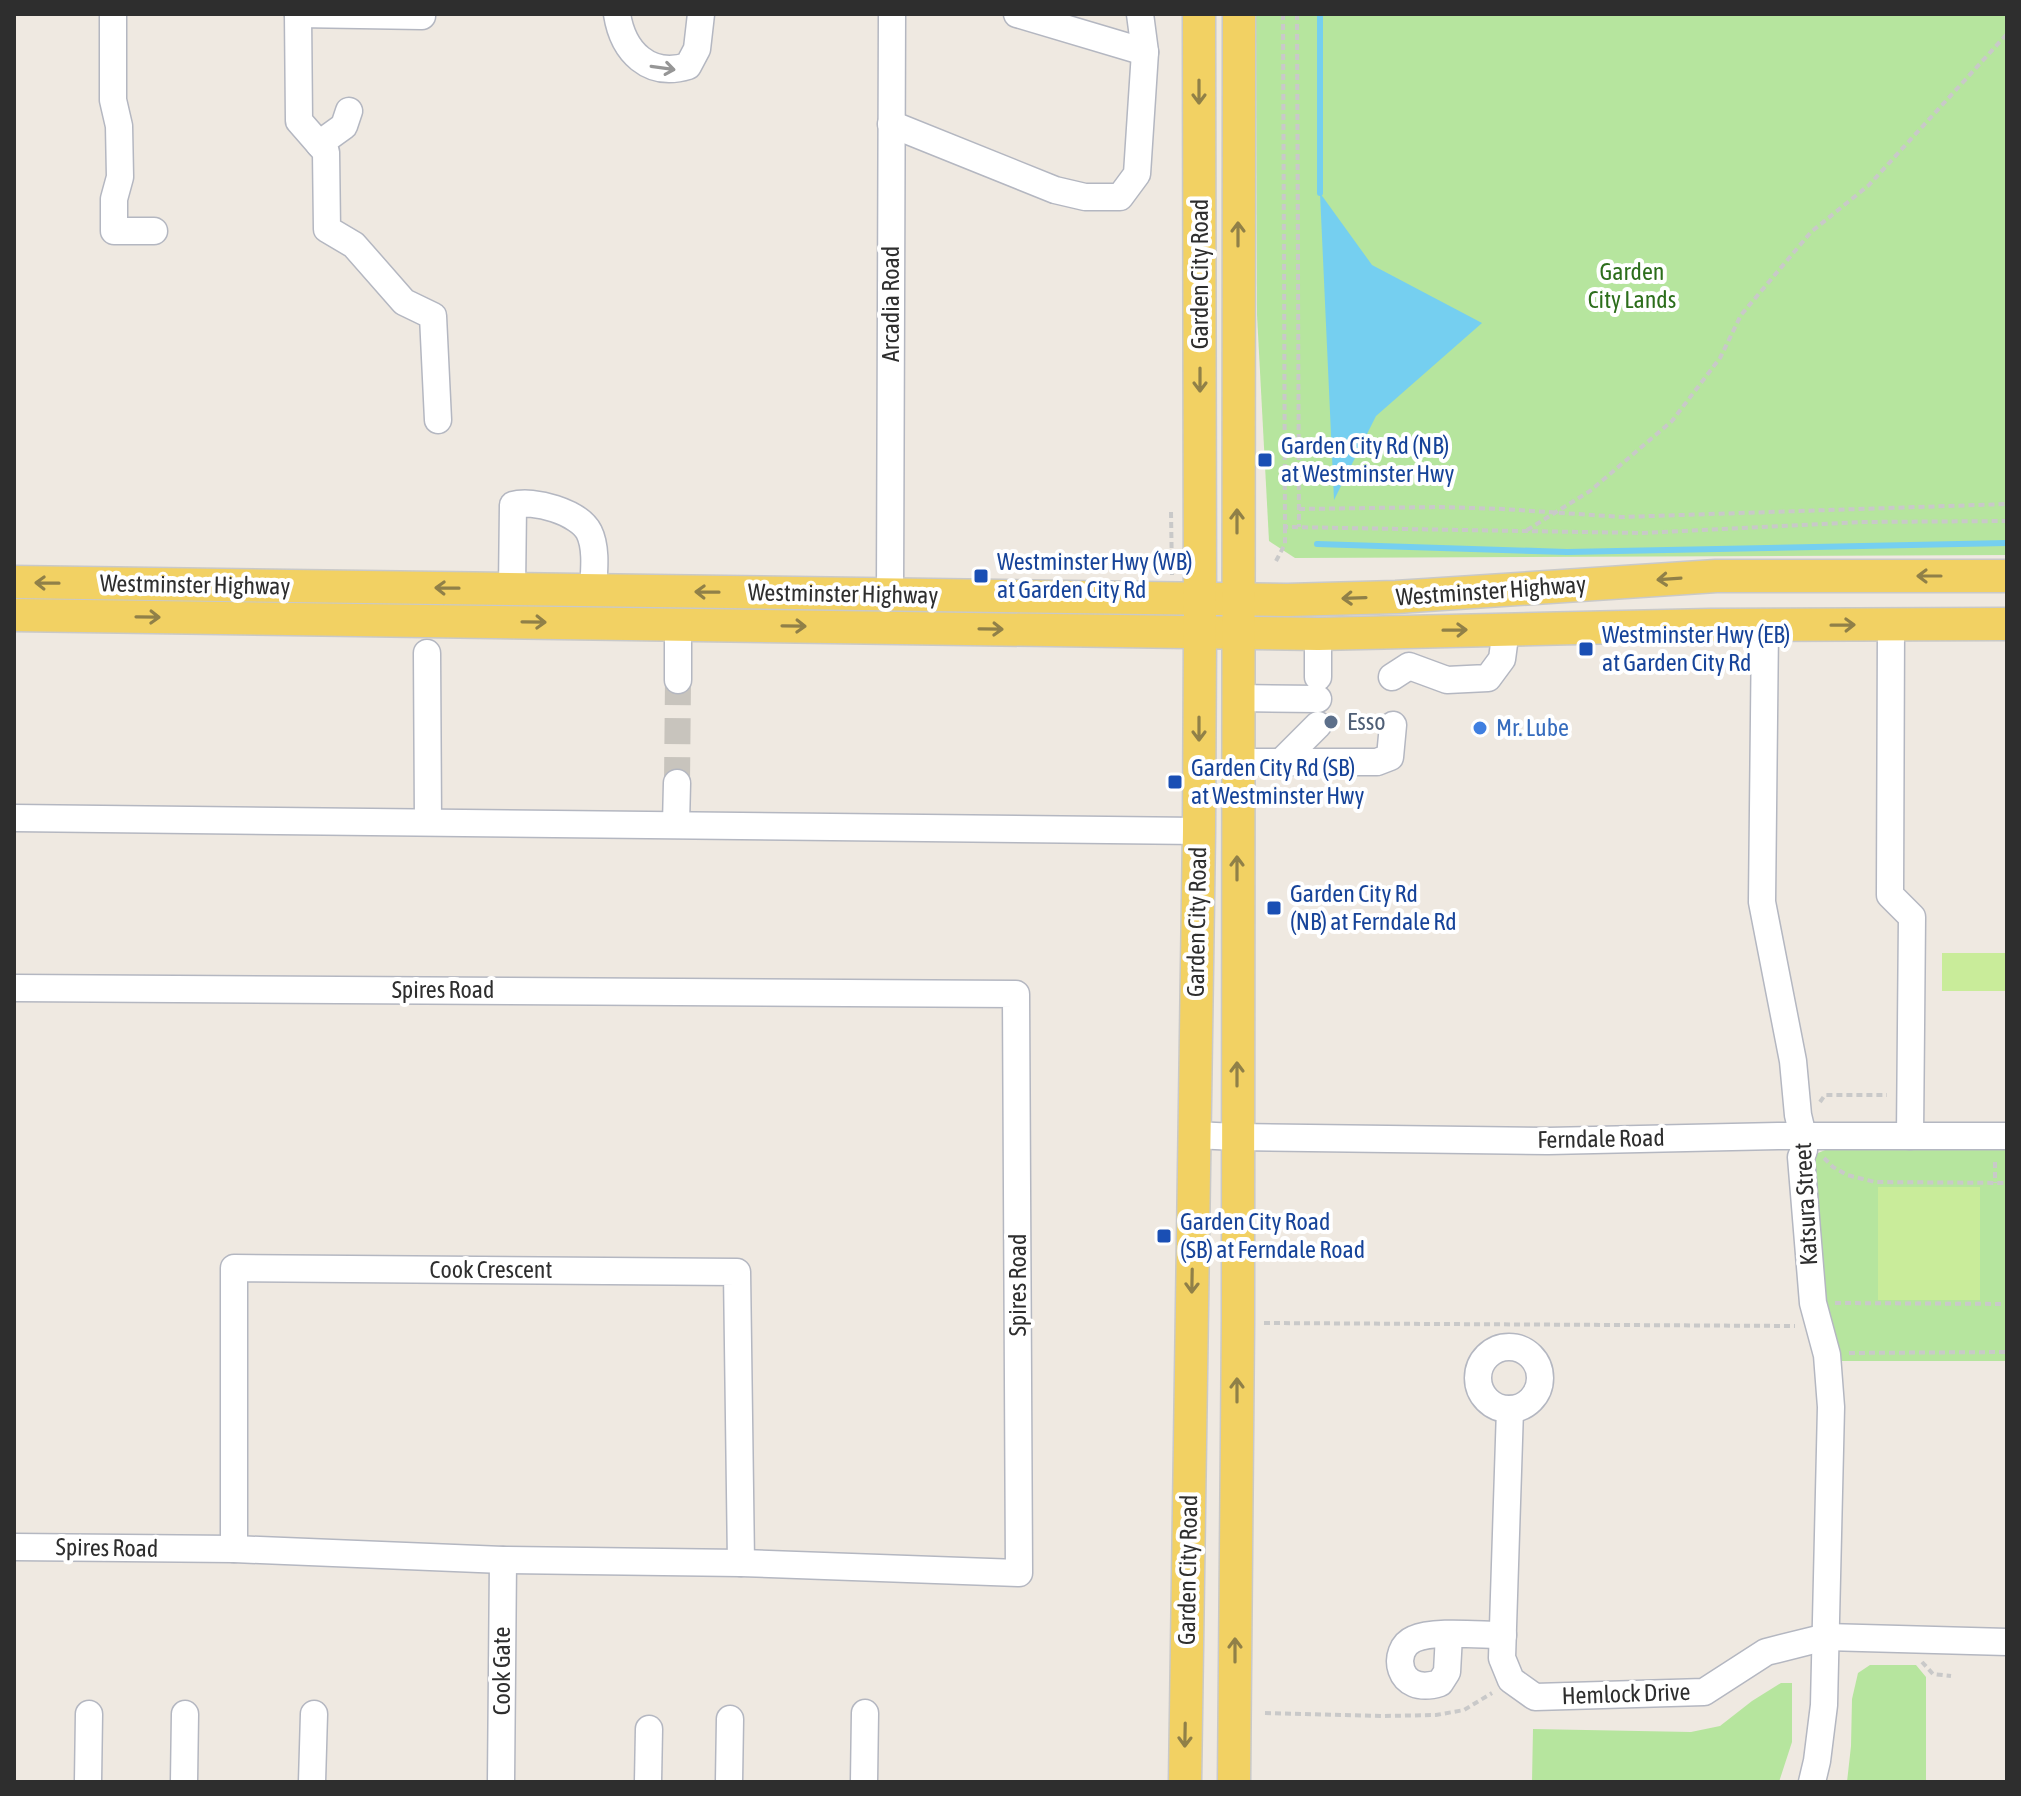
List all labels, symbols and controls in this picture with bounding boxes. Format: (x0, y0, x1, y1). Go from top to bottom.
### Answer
one-way arrow (650, 61, 675, 76)
one-way arrow (1191, 78, 1207, 105)
street label: Garden City Road (1186, 199, 1213, 349)
one-way arrow (1230, 221, 1246, 248)
street label: Arcadia Road (877, 246, 904, 362)
park label: Garden City Lands (1588, 258, 1676, 313)
one-way arrow (1192, 366, 1208, 393)
place label: Garden City Rd (NB) at Westminster Hwy (1281, 432, 1454, 487)
marker: Garden City Rd (NB) at Westminster Hwy (1256, 451, 1274, 469)
one-way arrow (1229, 508, 1245, 535)
place label: Westminster Hwy (WB) at Garden City Rd (997, 548, 1193, 603)
marker: Westminster Hwy (WB) at Garden City Rd (972, 567, 990, 585)
one-way arrow (1916, 568, 1943, 584)
street label: Westminster Highway (100, 569, 291, 600)
street label: Westminster Highway (1395, 570, 1587, 611)
one-way arrow (1656, 572, 1683, 587)
one-way arrow (34, 575, 61, 590)
street label: Westminster Highway (748, 578, 939, 609)
one-way arrow (434, 580, 461, 596)
one-way arrow (694, 584, 721, 600)
one-way arrow (1341, 590, 1368, 606)
one-way arrow (134, 609, 161, 625)
one-way arrow (520, 614, 547, 630)
one-way arrow (1829, 617, 1856, 633)
one-way arrow (780, 618, 807, 634)
place label: Westminster Hwy (EB) at Garden City Rd (1602, 621, 1790, 676)
one-way arrow (977, 622, 1004, 637)
one-way arrow (1441, 623, 1468, 638)
marker: Westminster Hwy (EB) at Garden City Rd (1577, 640, 1595, 658)
place label: Esso (1347, 708, 1385, 735)
marker: Esso (1322, 713, 1340, 731)
place label: Mr. Lube (1496, 714, 1569, 741)
one-way arrow (1191, 715, 1207, 742)
marker: Mr. Lube (1471, 719, 1489, 737)
place label: Garden City Rd (SB) at Westminster Hwy (1191, 754, 1364, 809)
marker: Garden City Rd (SB) at Westminster Hwy (1166, 773, 1184, 791)
street label: Garden City Road (1182, 847, 1211, 997)
one-way arrow (1229, 855, 1245, 882)
place label: Garden City Rd (NB) at Ferndale Rd (1290, 880, 1457, 935)
marker: Garden City Rd (NB) at Ferndale Rd (1265, 899, 1283, 917)
street label: Spires Road (392, 976, 494, 1003)
one-way arrow (1229, 1061, 1245, 1088)
street label: Ferndale Road (1537, 1124, 1665, 1153)
street label: Katsura Street (1789, 1142, 1822, 1266)
place label: Garden City Road (SB) at Ferndale Road (1180, 1208, 1365, 1263)
marker: Garden City Road (SB) at Ferndale Road (1155, 1227, 1173, 1245)
street label: Spires Road (1004, 1234, 1031, 1336)
street label: Cook Crescent (430, 1256, 552, 1283)
one-way arrow (1185, 1267, 1200, 1294)
one-way arrow (1229, 1377, 1245, 1404)
street label: Garden City Road (1173, 1495, 1202, 1645)
street label: Spires Road (56, 1533, 159, 1562)
street label: Cook Gate (488, 1627, 515, 1715)
one-way arrow (1227, 1637, 1243, 1664)
street label: Hemlock Drive (1561, 1678, 1691, 1709)
one-way arrow (1178, 1721, 1193, 1748)

